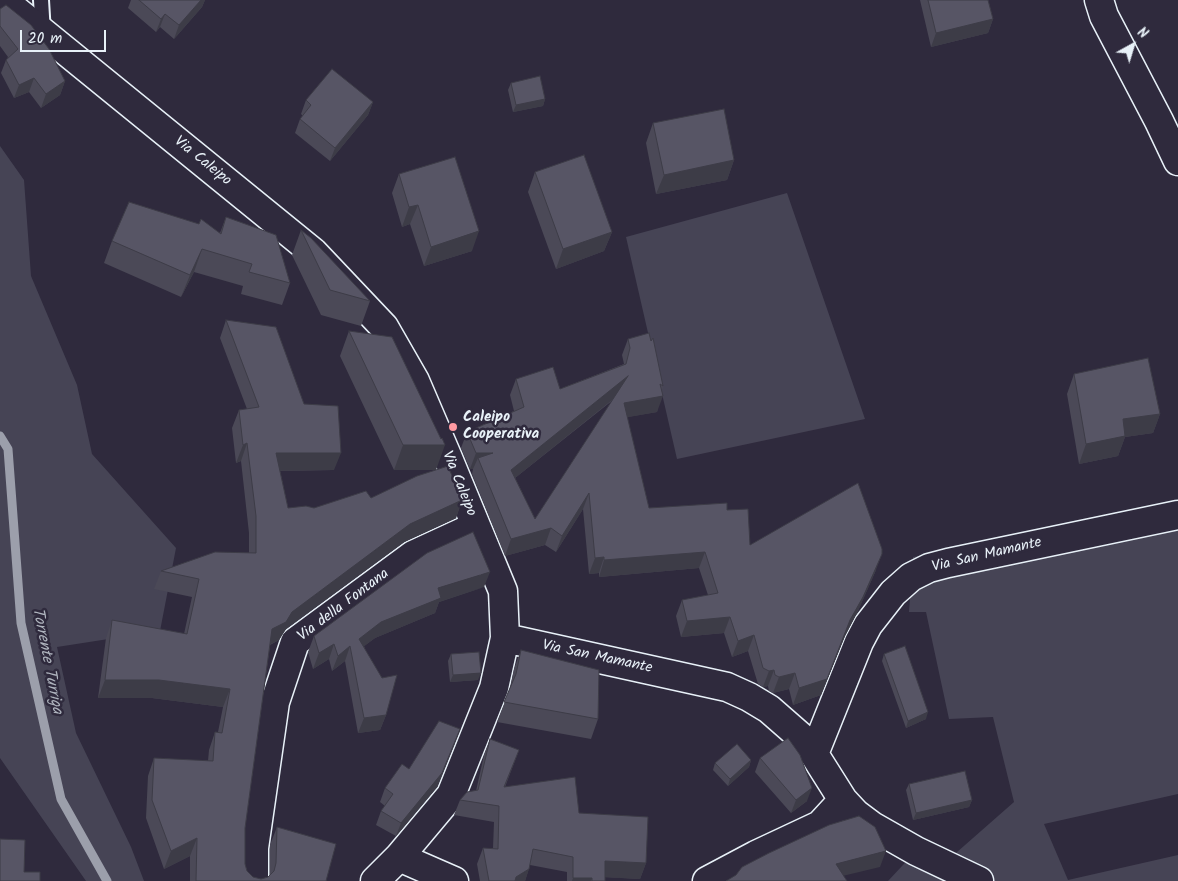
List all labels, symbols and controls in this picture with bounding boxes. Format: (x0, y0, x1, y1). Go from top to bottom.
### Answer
scale bar (22, 20, 109, 52)
north arrow (1108, 20, 1158, 70)
text: N (1132, 22, 1153, 45)
text: 20 m (28, 27, 62, 51)
street label: Via Caleipo (170, 133, 234, 191)
place label: Caleipo Cooperativa (463, 409, 539, 444)
marker: Caleipo Cooperativa (447, 421, 459, 433)
street label: Via Caleipo (437, 449, 479, 519)
street label: Via San Mamante (930, 535, 1044, 577)
street label: Via della Fontana (295, 566, 393, 646)
water label: Torrente Turriga (26, 606, 66, 716)
street label: Via San Mamante (540, 638, 654, 678)

